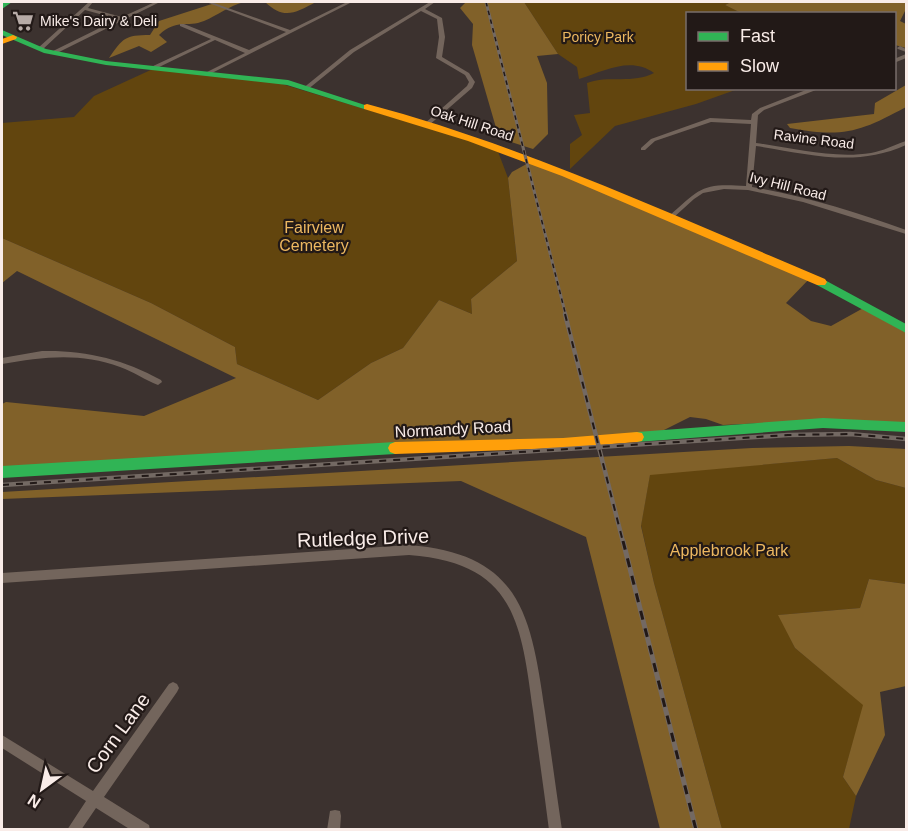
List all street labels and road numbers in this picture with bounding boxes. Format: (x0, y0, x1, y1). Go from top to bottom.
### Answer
street label: Oak Hill Road (428, 102, 516, 144)
street label: Ravine Road (773, 126, 855, 152)
street label: Ivy Hill Road (748, 169, 828, 203)
street label: Normandy Road (394, 417, 512, 441)
street label: Rutledge Drive (297, 525, 429, 551)
street label: Corn Lane (82, 689, 154, 777)

